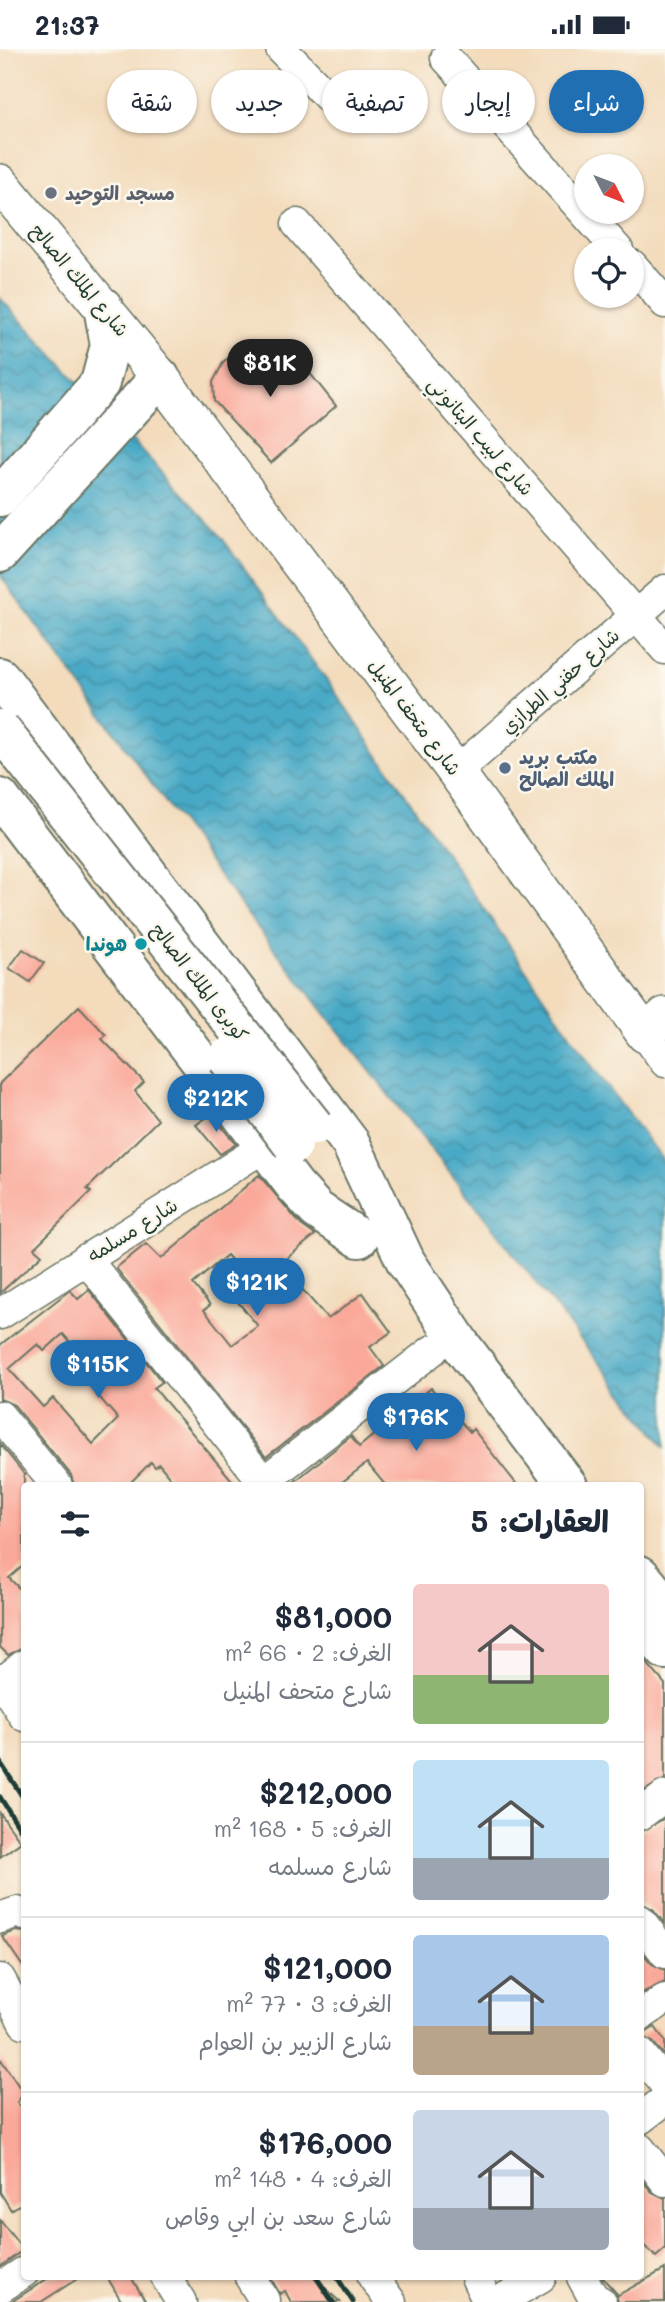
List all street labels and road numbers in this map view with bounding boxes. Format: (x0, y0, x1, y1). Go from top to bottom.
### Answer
street label: شارع الملك الصالح (24, 218, 135, 343)
street label: شارع لبيب البتانوني (419, 371, 540, 504)
street label: شارع حفني الطرازي (495, 622, 627, 743)
street label: شارع متحف المنيل (362, 653, 467, 781)
street label: كوبرى الملك الصالح (146, 917, 254, 1047)
street label: شارع مسلمه (82, 1192, 183, 1269)

